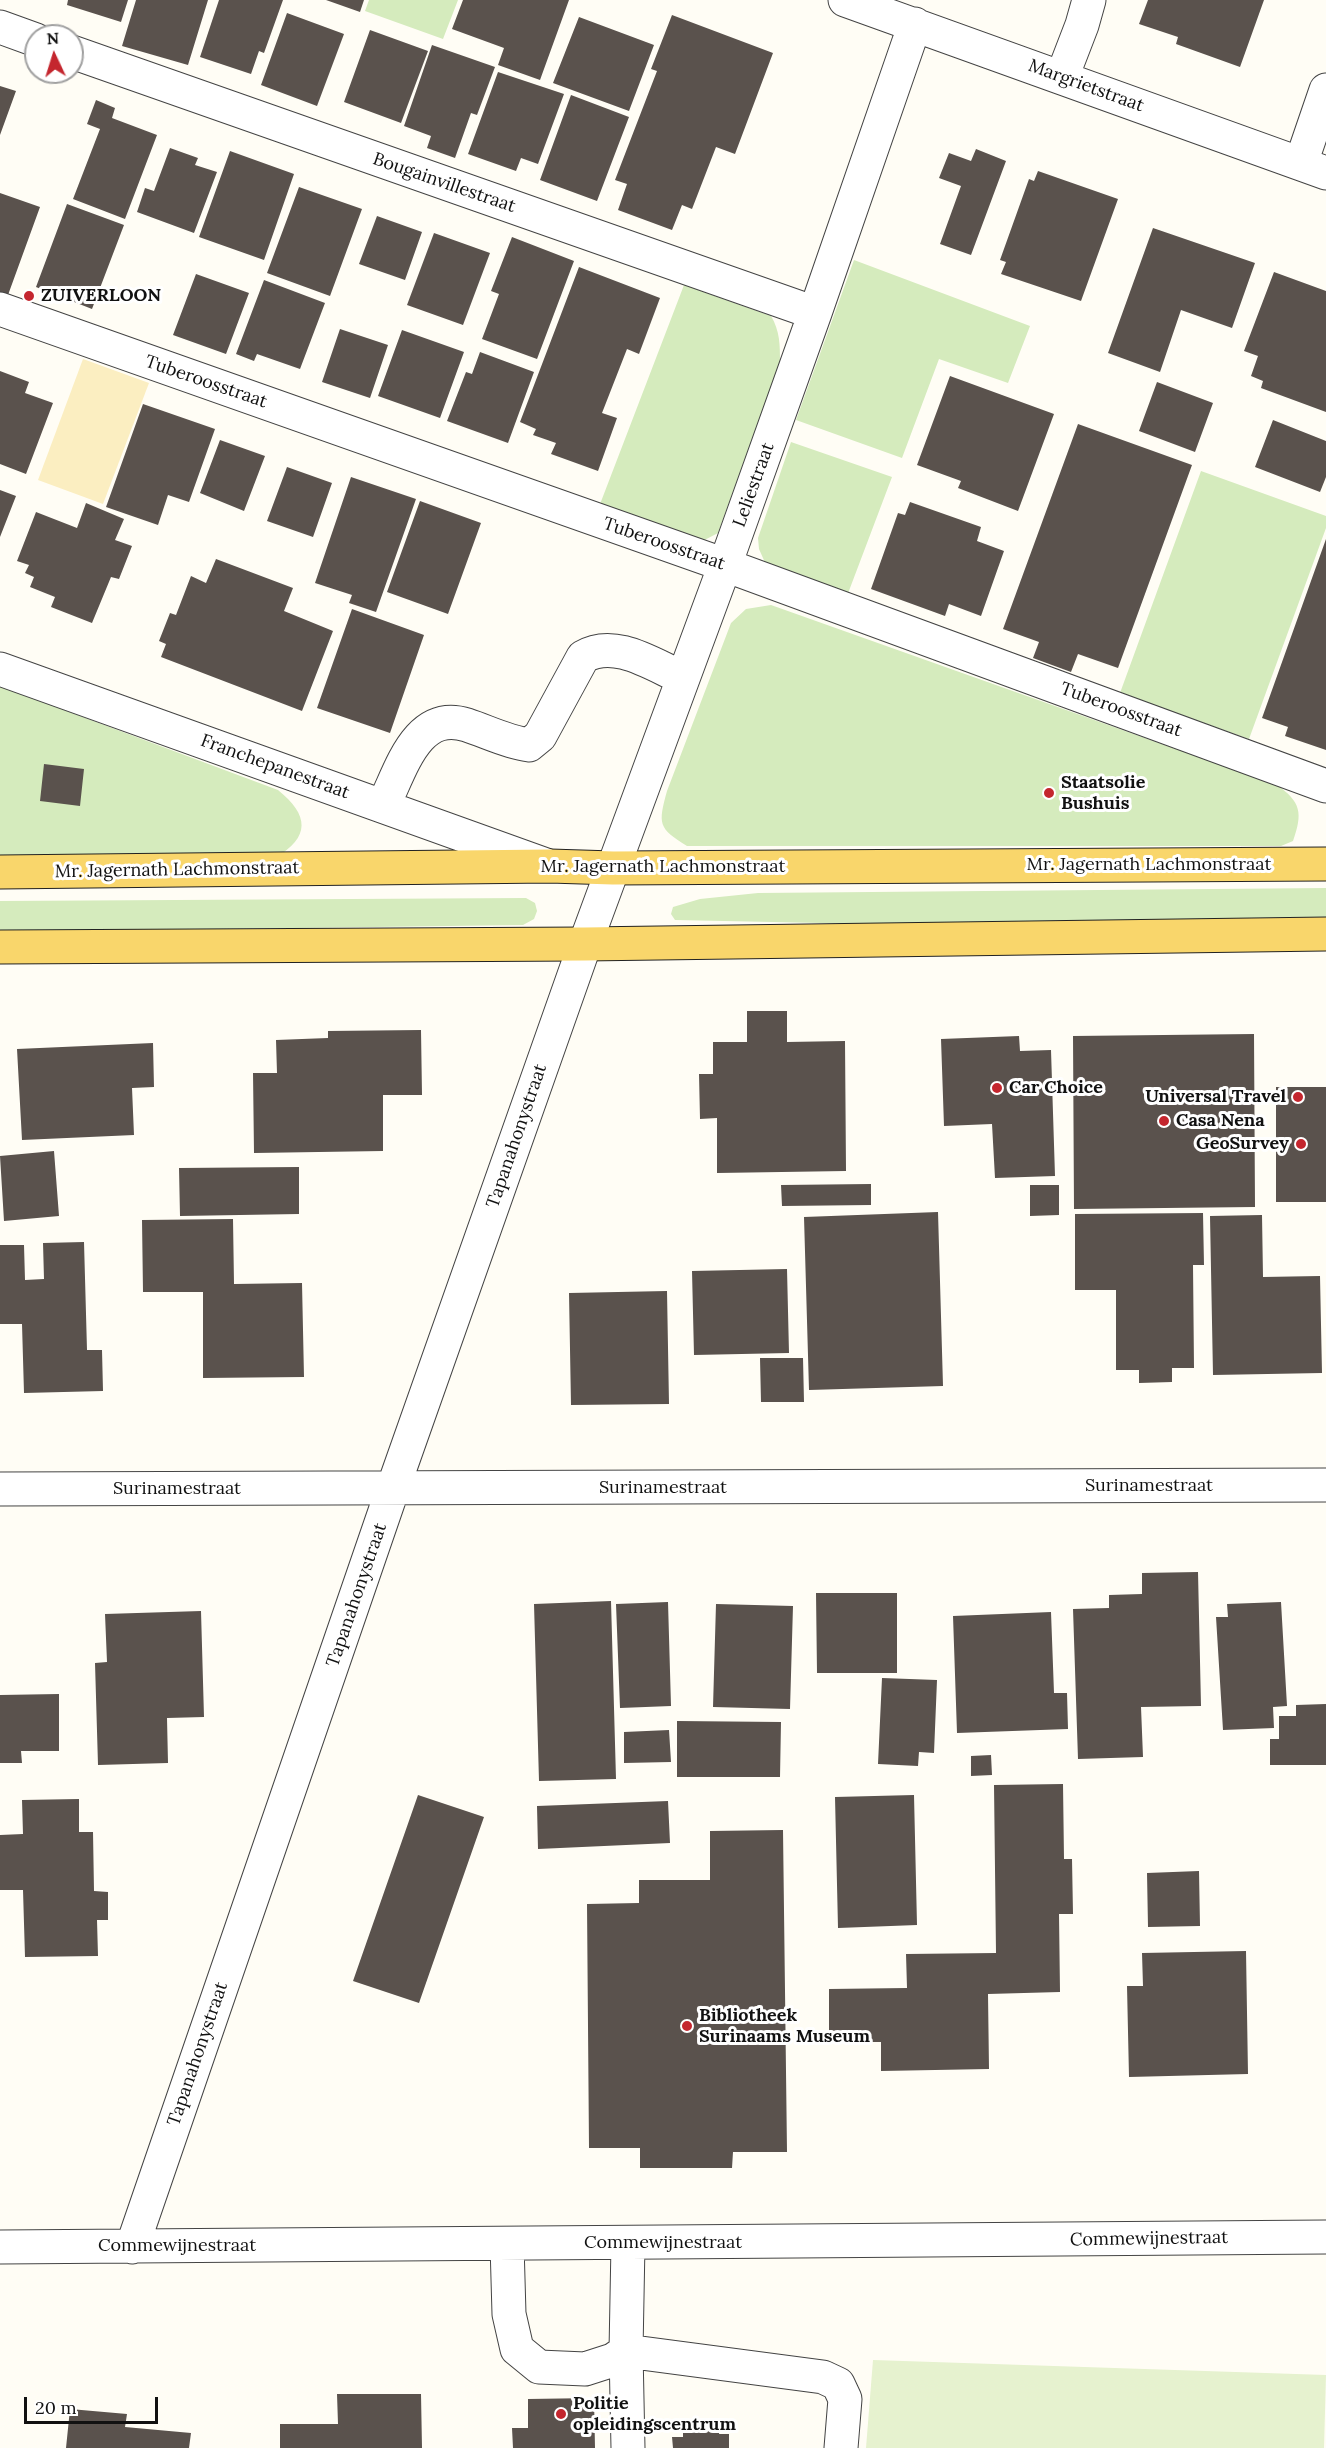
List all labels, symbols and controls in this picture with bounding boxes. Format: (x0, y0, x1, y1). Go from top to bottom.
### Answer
north arrow (24, 24, 84, 84)
text: N (46, 28, 60, 48)
street label: Margrietstraat (1025, 55, 1147, 117)
street label: Bougainvillestraat (370, 148, 518, 218)
place label: ZUIVERLOON (41, 285, 161, 307)
marker: ZUIVERLOON (22, 289, 36, 303)
street label: Tuberoosstraat (142, 351, 270, 413)
street label: Leliestraat (729, 440, 779, 530)
street label: Tuberoosstraat (600, 513, 728, 575)
street label: Tuberoosstraat (1057, 678, 1185, 742)
street label: Franchepanestraat (198, 730, 352, 804)
place label: Staatsolie Bushuis (1061, 772, 1145, 814)
marker: Staatsolie Bushuis (1042, 786, 1056, 800)
street label: Mr. Jagernath Lachmonstraat (1027, 854, 1271, 876)
street label: Mr. Jagernath Lachmonstraat (541, 856, 785, 878)
street label: Mr. Jagernath Lachmonstraat (54, 857, 300, 883)
street label: Tapanahonystraat (482, 1061, 552, 1211)
place label: Car Choice (1009, 1077, 1103, 1099)
marker: Car Choice (990, 1081, 1004, 1095)
place label: Universal Travel (1145, 1086, 1286, 1108)
marker: Universal Travel (1291, 1090, 1305, 1104)
place label: Casa Nena (1176, 1110, 1265, 1132)
marker: Casa Nena (1157, 1114, 1171, 1128)
place label: GeoSurvey (1196, 1133, 1289, 1155)
marker: GeoSurvey (1294, 1137, 1308, 1151)
street label: Surinamestraat (1085, 1475, 1213, 1497)
street label: Surinamestraat (599, 1477, 727, 1499)
street label: Surinamestraat (113, 1478, 241, 1500)
street label: Tapanahonystraat (322, 1520, 392, 1670)
street label: Tapanahonystraat (163, 1979, 233, 2129)
place label: Bibliotheek Surinaams Museum (699, 2005, 870, 2048)
marker: Bibliotheek Surinaams Museum (680, 2019, 694, 2033)
street label: Commewijnestraat (1070, 2227, 1228, 2251)
street label: Commewijnestraat (584, 2232, 742, 2254)
street label: Commewijnestraat (98, 2235, 256, 2257)
scale bar (27, 2385, 160, 2423)
place label: Politie opleidingscentrum (573, 2393, 736, 2436)
text: 20 m (35, 2396, 77, 2419)
marker: Politie opleidingscentrum (554, 2407, 568, 2421)

